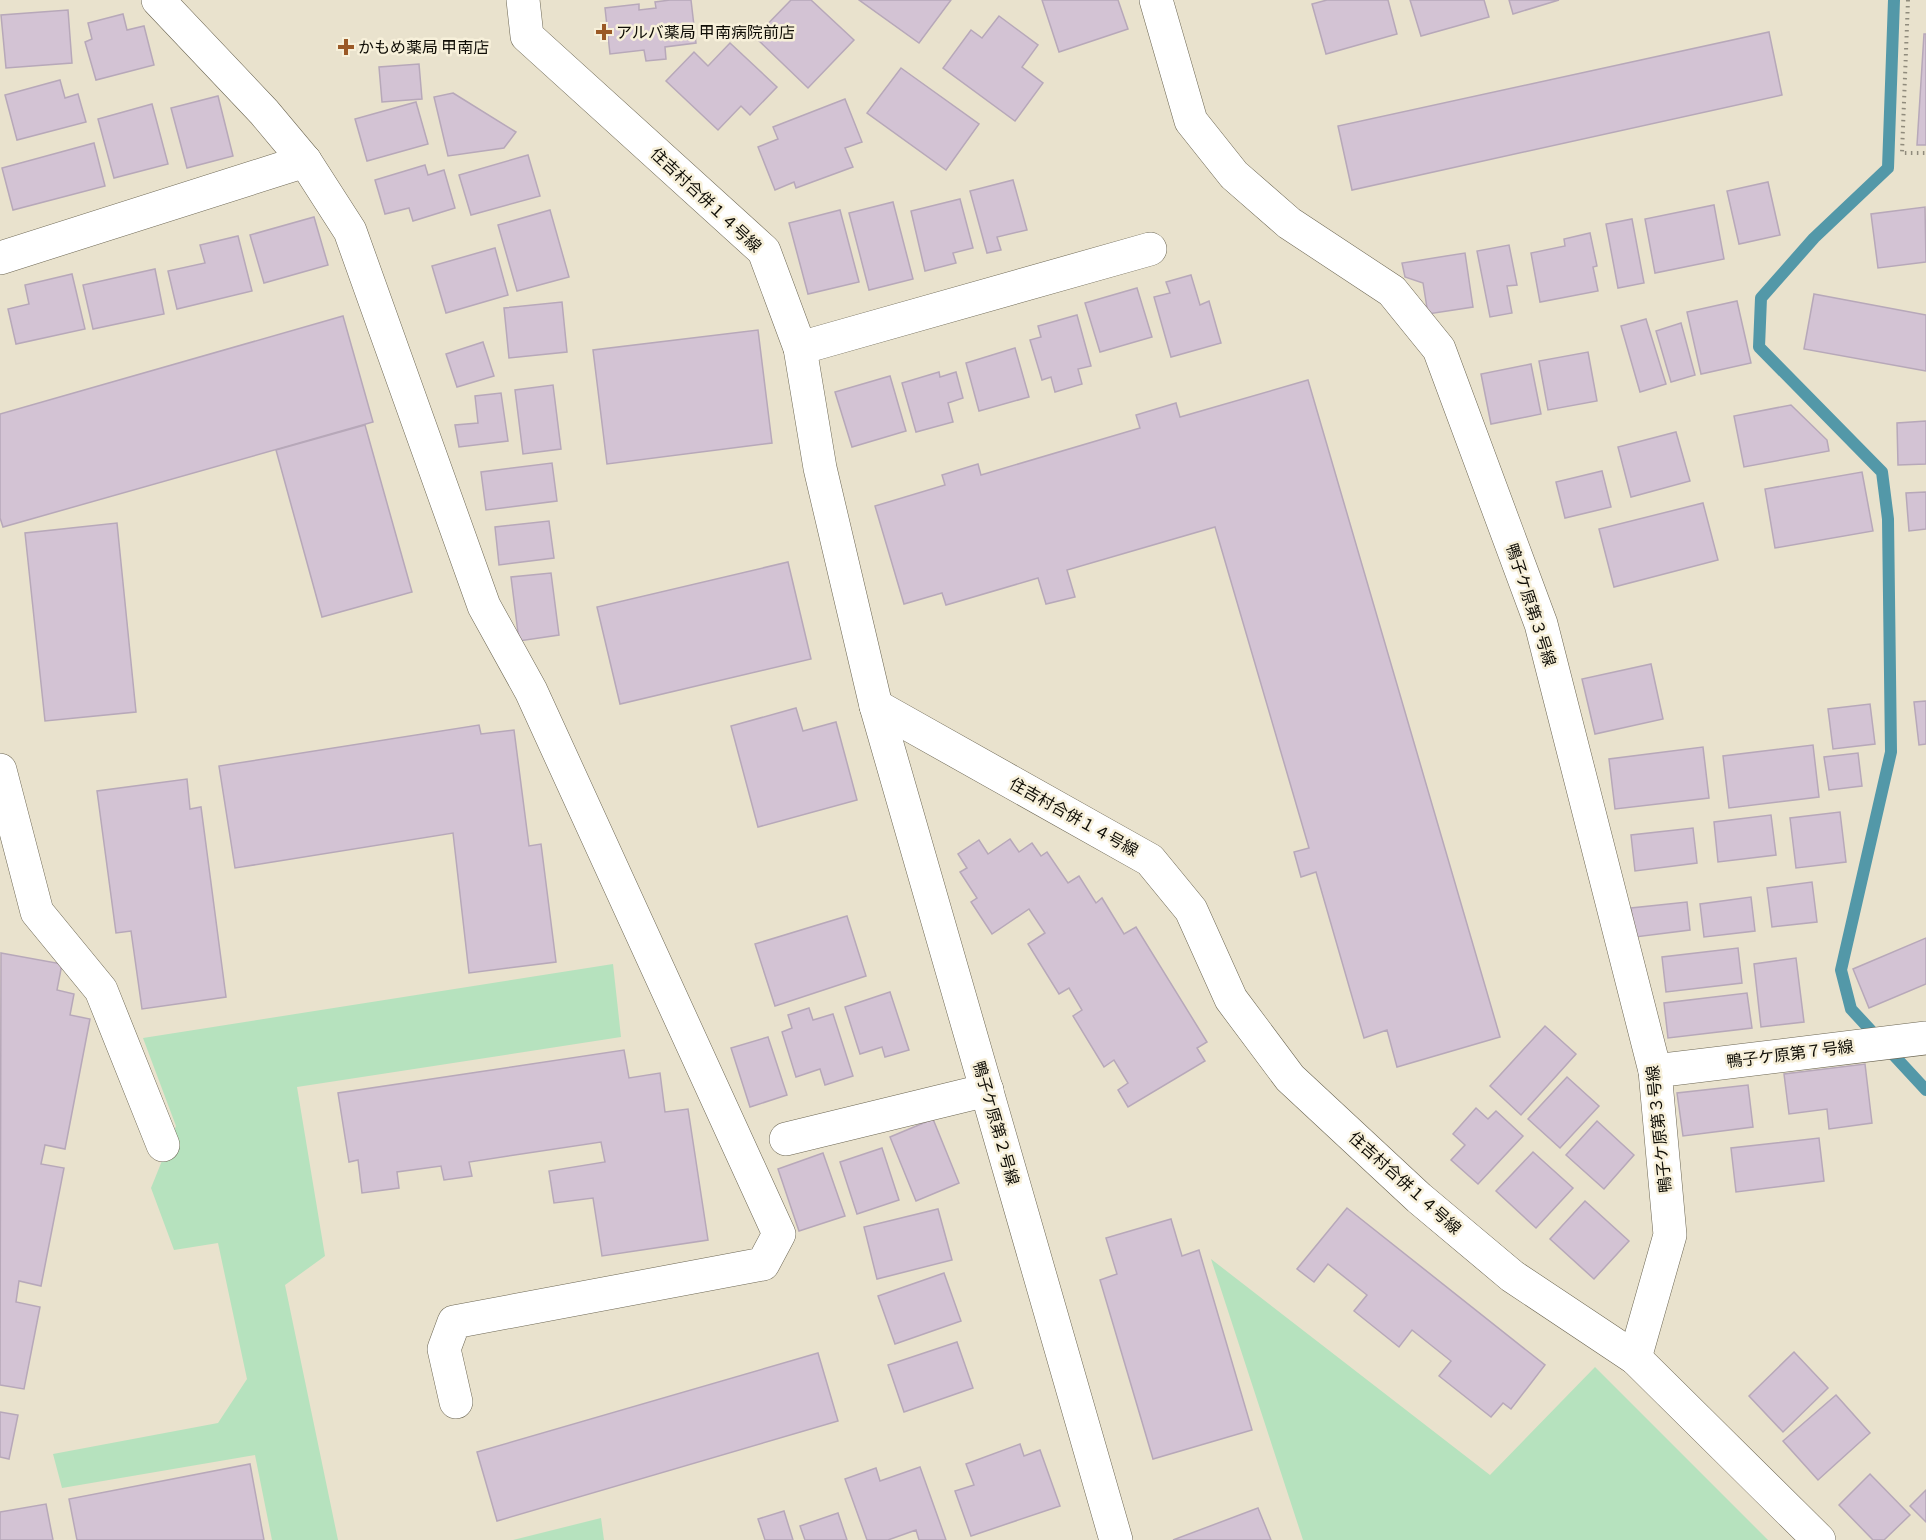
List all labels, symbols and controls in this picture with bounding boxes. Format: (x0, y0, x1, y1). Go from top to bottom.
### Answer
place label: アルバ薬局 甲南病院前店 (616, 23, 795, 42)
marker: アルバ薬局 甲南病院前店 (597, 25, 611, 39)
place label: かもめ薬局 甲南店 (358, 38, 489, 57)
marker: かもめ薬局 甲南店 (339, 40, 353, 54)
street label: 住吉村合併１４号線 (647, 144, 765, 256)
street label: 鴨子ケ原第３号線 (1502, 541, 1560, 669)
street label: 住吉村合併１４号線 (1006, 774, 1142, 860)
street label: 鴨子ケ原第７号線 (1725, 1037, 1855, 1071)
street label: 鴨子ケ原第２号線 (969, 1059, 1023, 1187)
street label: 鴨子ケ原第３号線 (1643, 1064, 1675, 1194)
street label: 住吉村合併１４号線 (1345, 1128, 1465, 1238)

